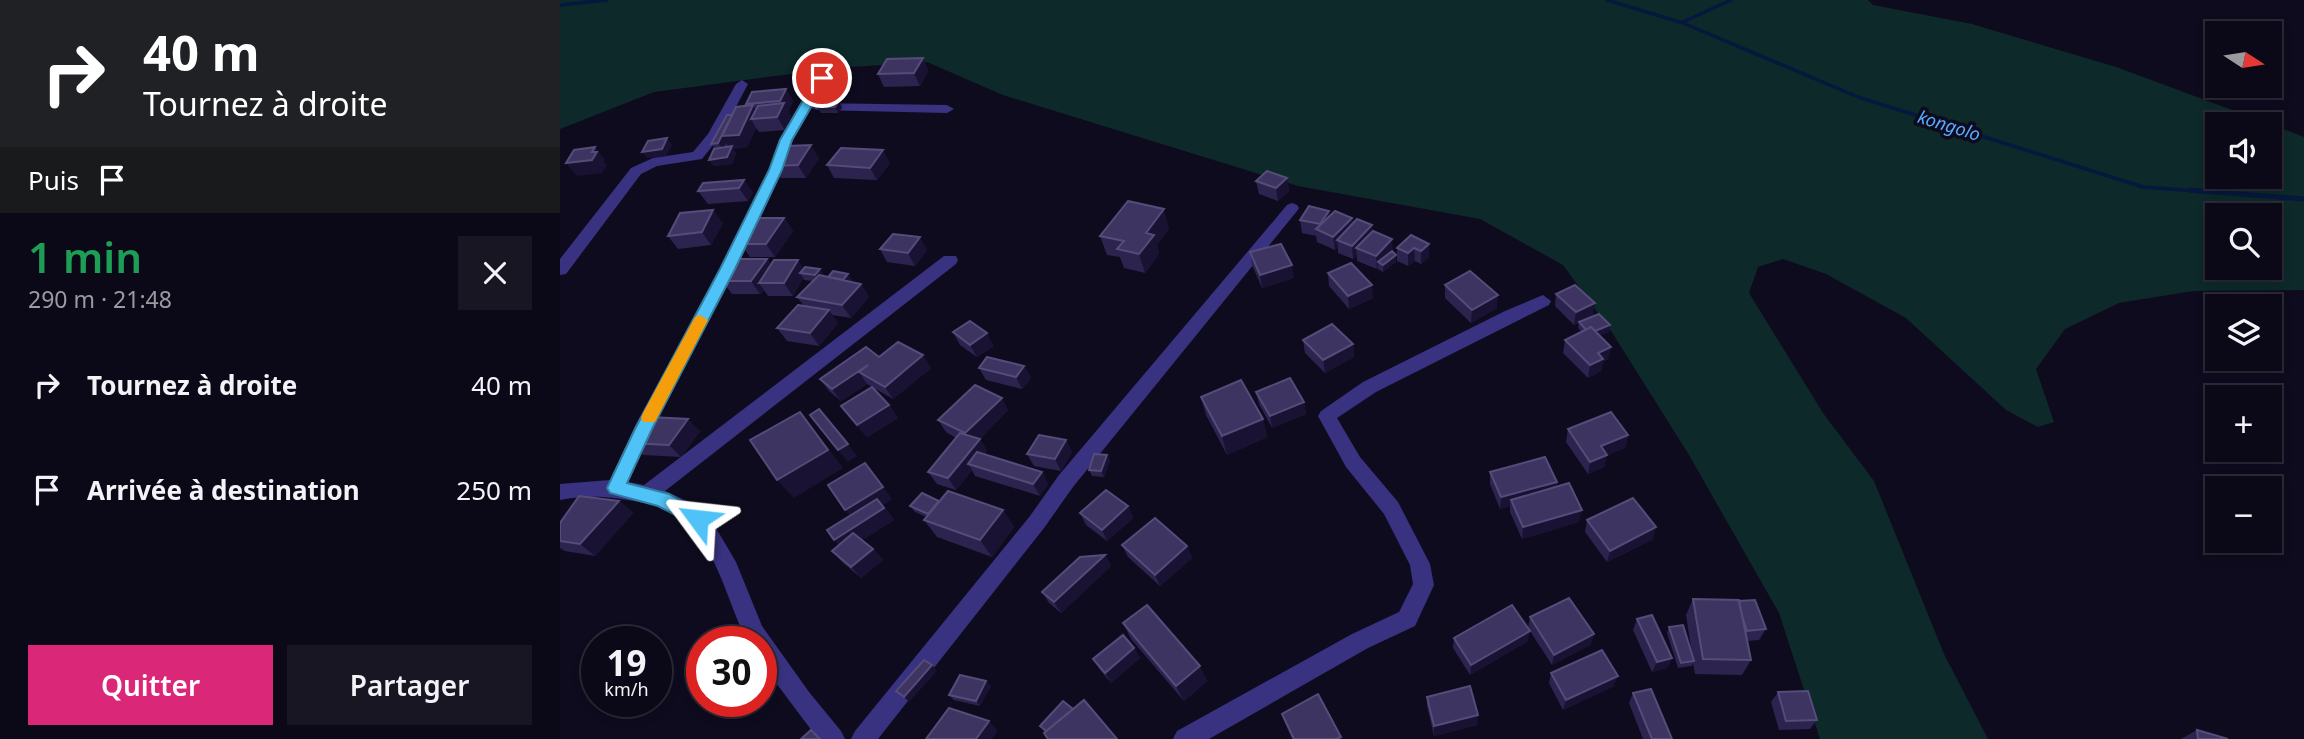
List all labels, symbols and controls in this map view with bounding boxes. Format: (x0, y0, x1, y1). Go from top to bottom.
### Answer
text: 40 m (143, 19, 260, 85)
north arrow (2205, 21, 2282, 98)
map controls (2205, 21, 2282, 553)
icon: right (28, 28, 119, 119)
pin (792, 48, 852, 108)
icon: arrive (803, 59, 841, 97)
text: Tournez à droite (143, 82, 388, 125)
water label: kongolo (1915, 104, 1984, 146)
button: sound (2205, 112, 2282, 189)
icon: arrive (93, 161, 131, 199)
text: Puis (28, 162, 79, 198)
button: search (2205, 203, 2282, 280)
text: 1 min (28, 228, 142, 285)
button: close (458, 236, 532, 310)
text: 290 m · 21:48 (28, 283, 172, 315)
button: layers (2205, 294, 2282, 371)
icon: right (28, 366, 66, 404)
text: Tournez à droite (87, 367, 297, 403)
text: 40 m (471, 367, 532, 403)
button: + (2205, 385, 2282, 462)
icon: arrive (28, 471, 66, 509)
text: Arrivée à destination (87, 472, 360, 508)
text: 250 m (456, 472, 532, 508)
button: − (2205, 476, 2282, 553)
position arrow (661, 482, 735, 556)
speed limit sign: 30 (686, 626, 777, 717)
text: 19 (606, 639, 647, 686)
button: Quitter (28, 645, 273, 725)
button: Partager (287, 645, 532, 725)
text: km/h (604, 677, 649, 701)

